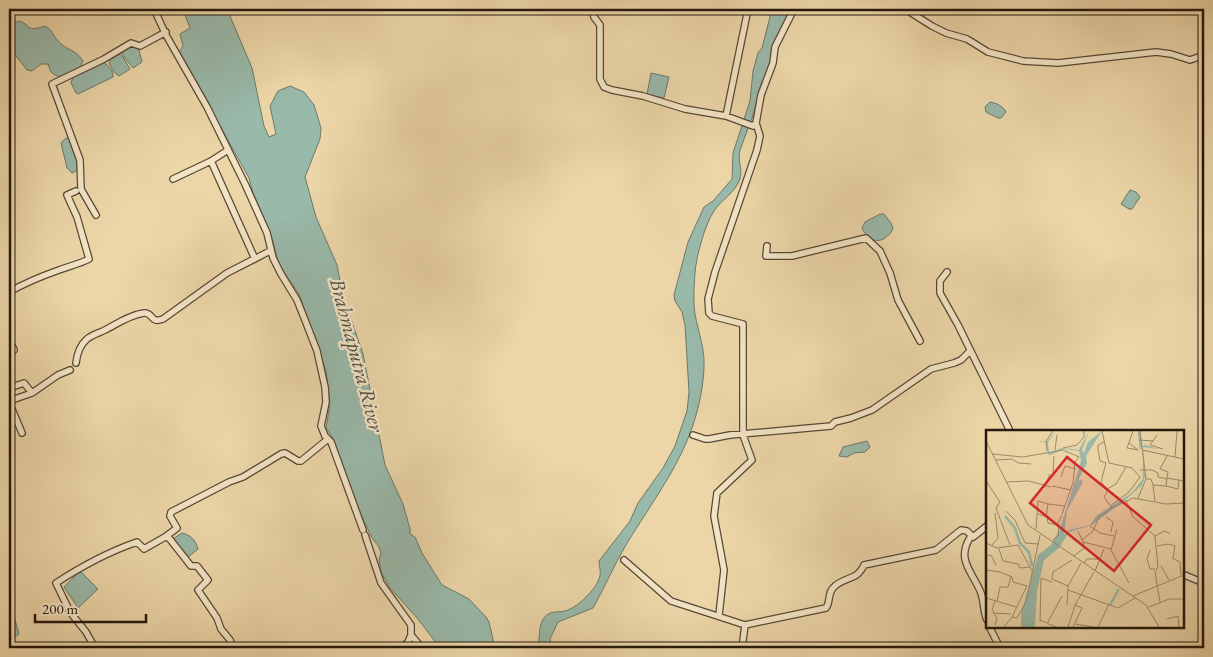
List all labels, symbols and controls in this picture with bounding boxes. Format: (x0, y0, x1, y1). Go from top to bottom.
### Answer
water label: Brahmaputra River (324, 274, 391, 436)
inset map (986, 430, 1183, 627)
scale bar (35, 592, 146, 624)
text: 200 m (42, 599, 79, 618)

